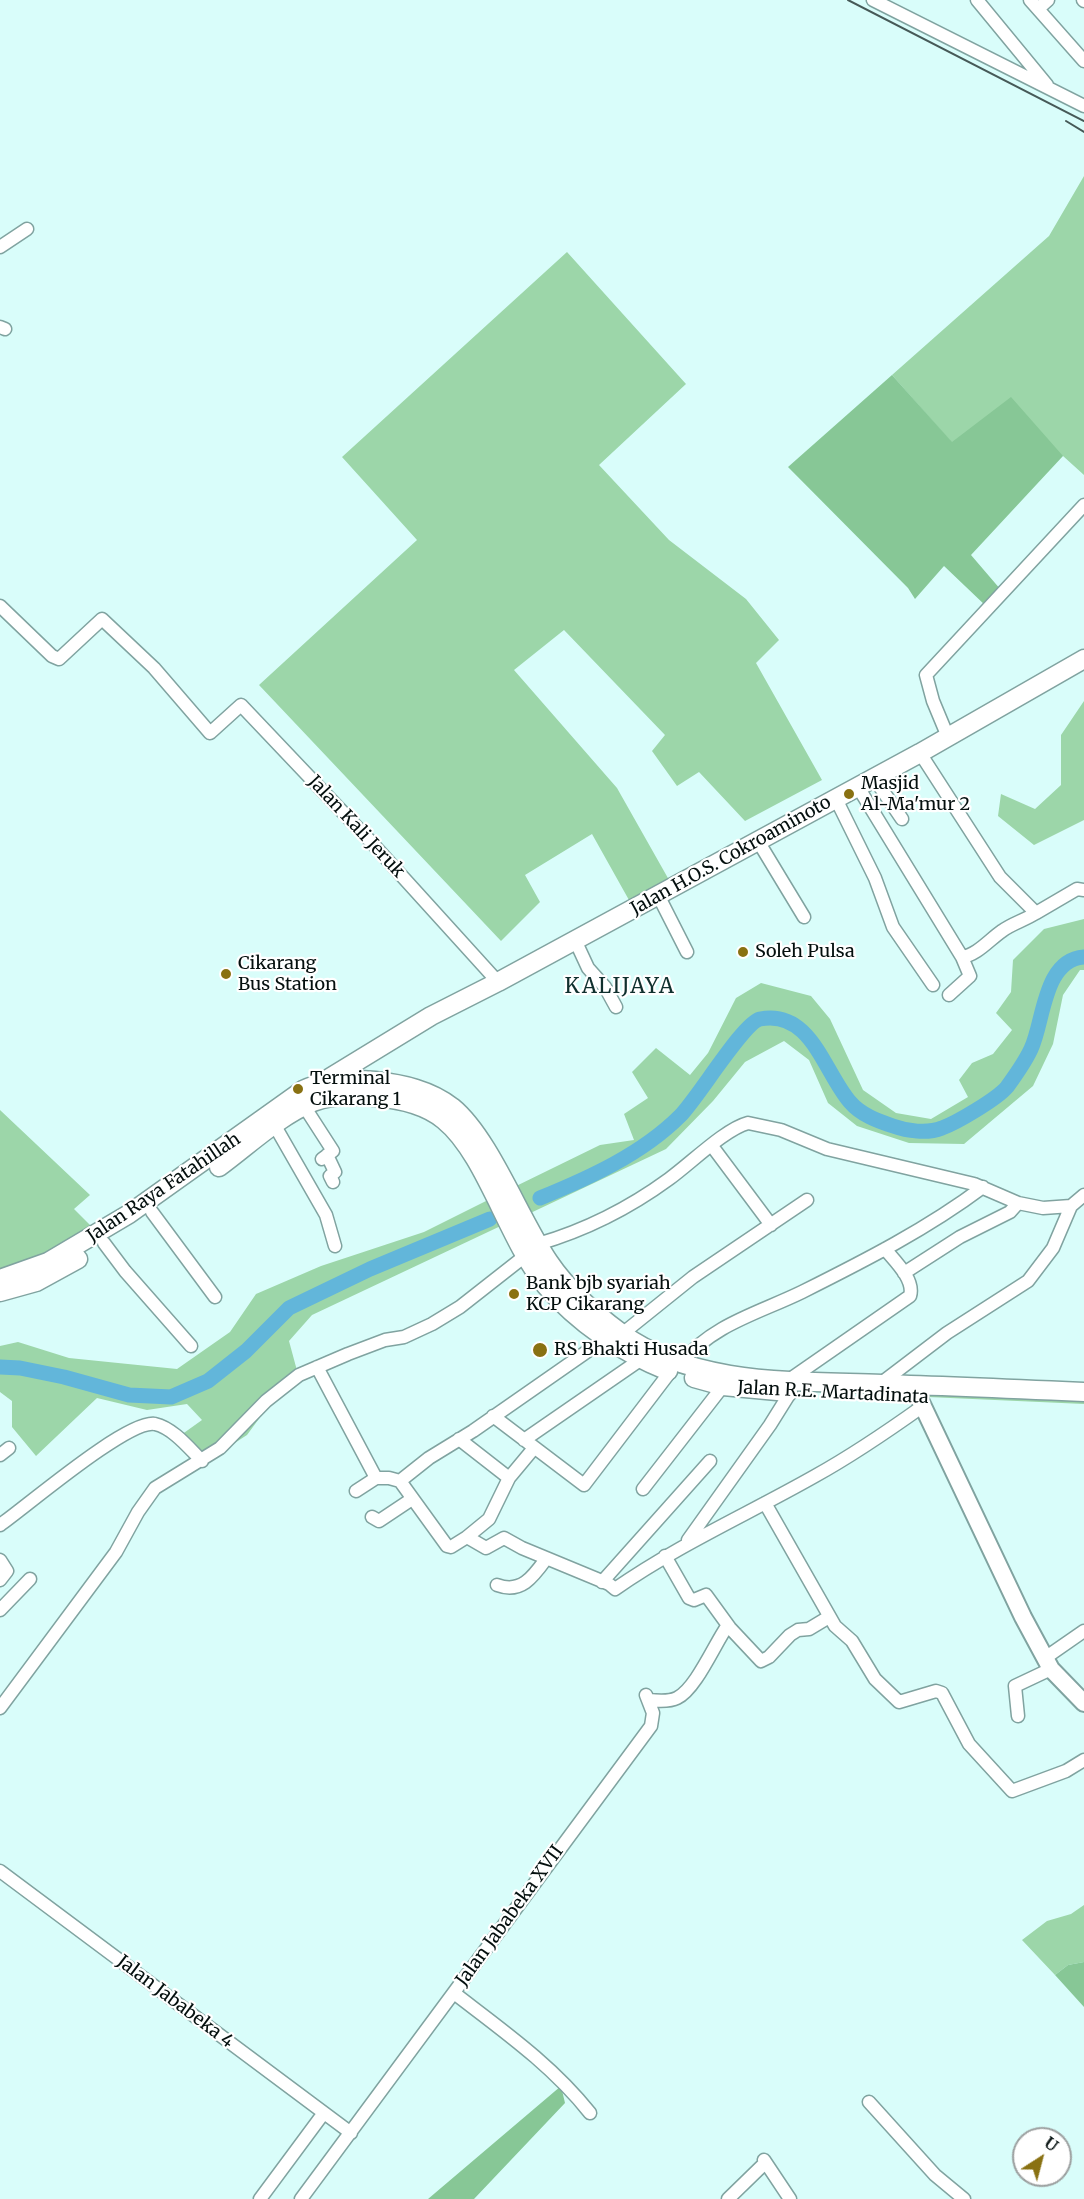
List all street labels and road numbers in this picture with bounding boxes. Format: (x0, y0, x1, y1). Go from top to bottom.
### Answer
street label: Jalan Kali Jeruk (303, 771, 409, 883)
street label: Jalan H.O.S. Cokroaminoto (627, 792, 835, 920)
street label: Jalan Raya Fatahillah (83, 1129, 245, 1247)
street label: Jalan R.E. Martadinata (737, 1377, 929, 1409)
street label: Jalan Jababeka XVII (452, 1841, 568, 1991)
street label: Jalan Jababeka 4 (112, 1951, 238, 2053)

